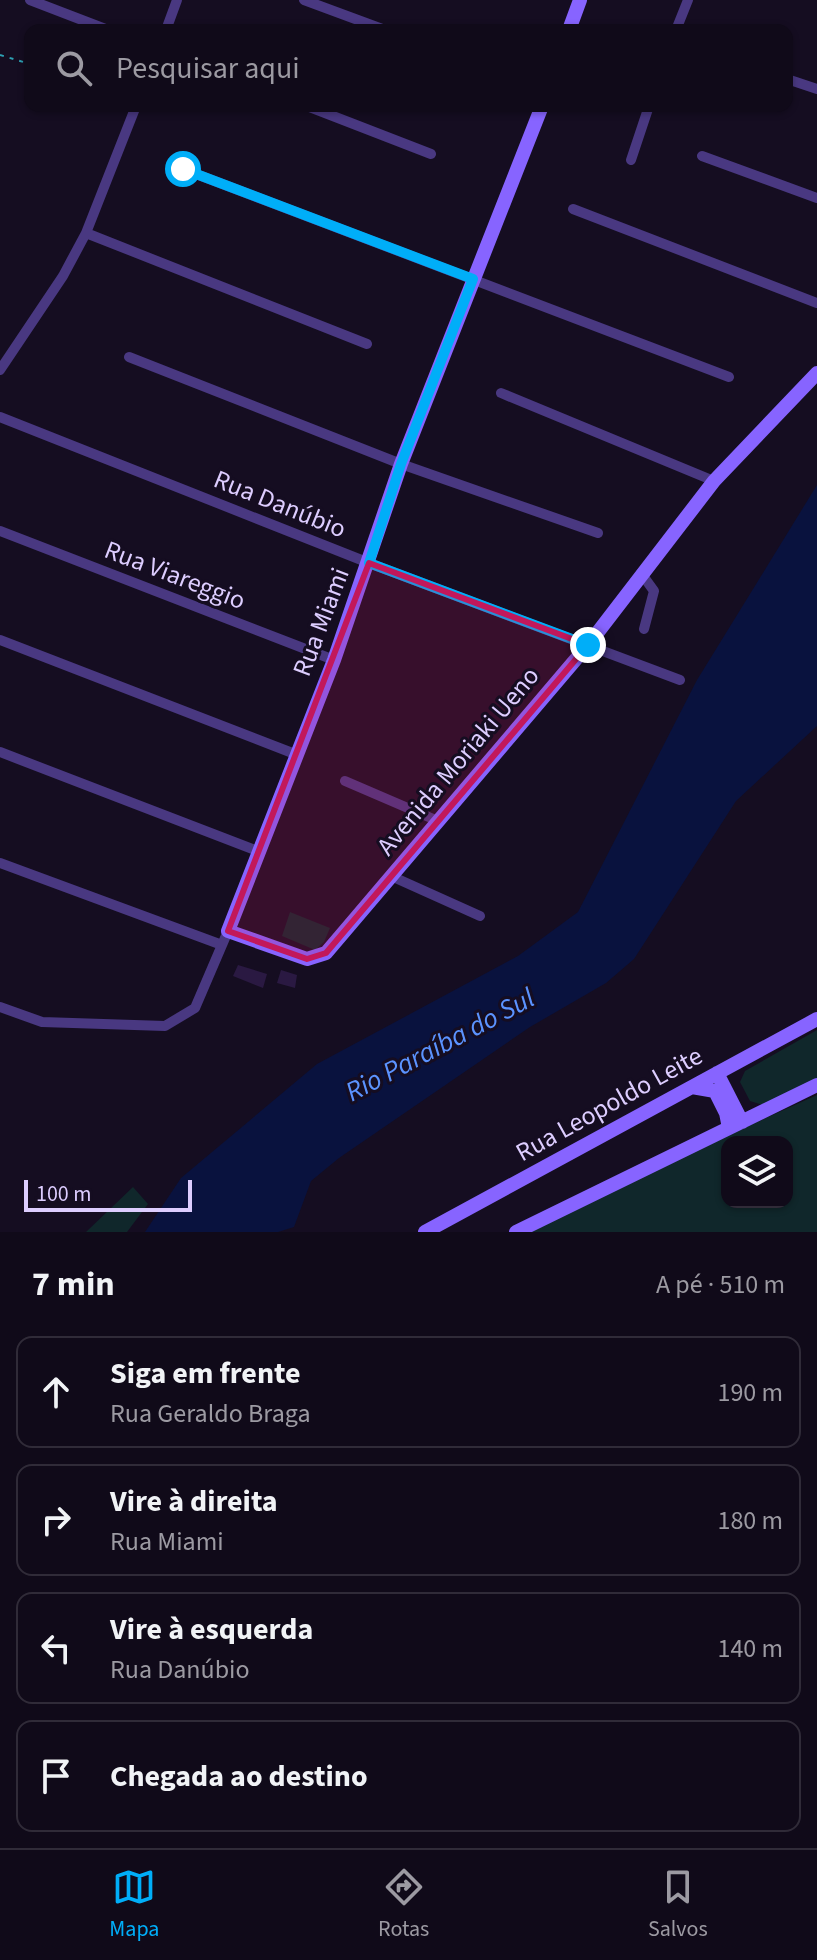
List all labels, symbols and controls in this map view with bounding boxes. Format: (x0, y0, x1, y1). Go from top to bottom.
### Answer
search box (24, 24, 793, 112)
icon: search (52, 46, 96, 90)
text: Pesquisar aqui (116, 47, 300, 90)
route start (165, 151, 201, 187)
street label: Rua Danúbio (208, 461, 352, 547)
street label: Rua Viareggio (99, 531, 251, 619)
street label: Rua Miami (283, 562, 359, 682)
route end (570, 627, 606, 663)
street label: Avenida Moriaki Ueno (368, 659, 548, 863)
water label: Rio Paraíba do Sul (338, 978, 542, 1112)
street label: Rua Leopoldo Leite (509, 1037, 709, 1171)
map controls (721, 1136, 793, 1208)
button: layers (721, 1136, 793, 1208)
scale bar (24, 1176, 192, 1212)
text: 100 m (36, 1178, 91, 1210)
text: 7 min (32, 1260, 115, 1309)
text: A pé · 510 m (656, 1266, 785, 1303)
text: Siga em frente (110, 1352, 301, 1395)
icon: ahead (34, 1370, 78, 1414)
text: 190 m (717, 1374, 783, 1411)
text: Rua Geraldo Braga (110, 1395, 311, 1432)
text: Vire à direita (110, 1480, 278, 1523)
icon: right (34, 1498, 78, 1542)
text: 180 m (717, 1502, 783, 1539)
text: Rua Miami (110, 1523, 224, 1560)
text: Vire à esquerda (110, 1608, 313, 1651)
icon: left (34, 1626, 78, 1670)
text: 140 m (717, 1630, 783, 1667)
text: Rua Danúbio (110, 1651, 250, 1688)
icon: arrive (34, 1754, 78, 1798)
text: Chegada ao destino (110, 1755, 368, 1798)
tab: Mapa (109, 1865, 159, 1945)
tab: Rotas (378, 1865, 429, 1945)
tab: Salvos (648, 1865, 708, 1945)

